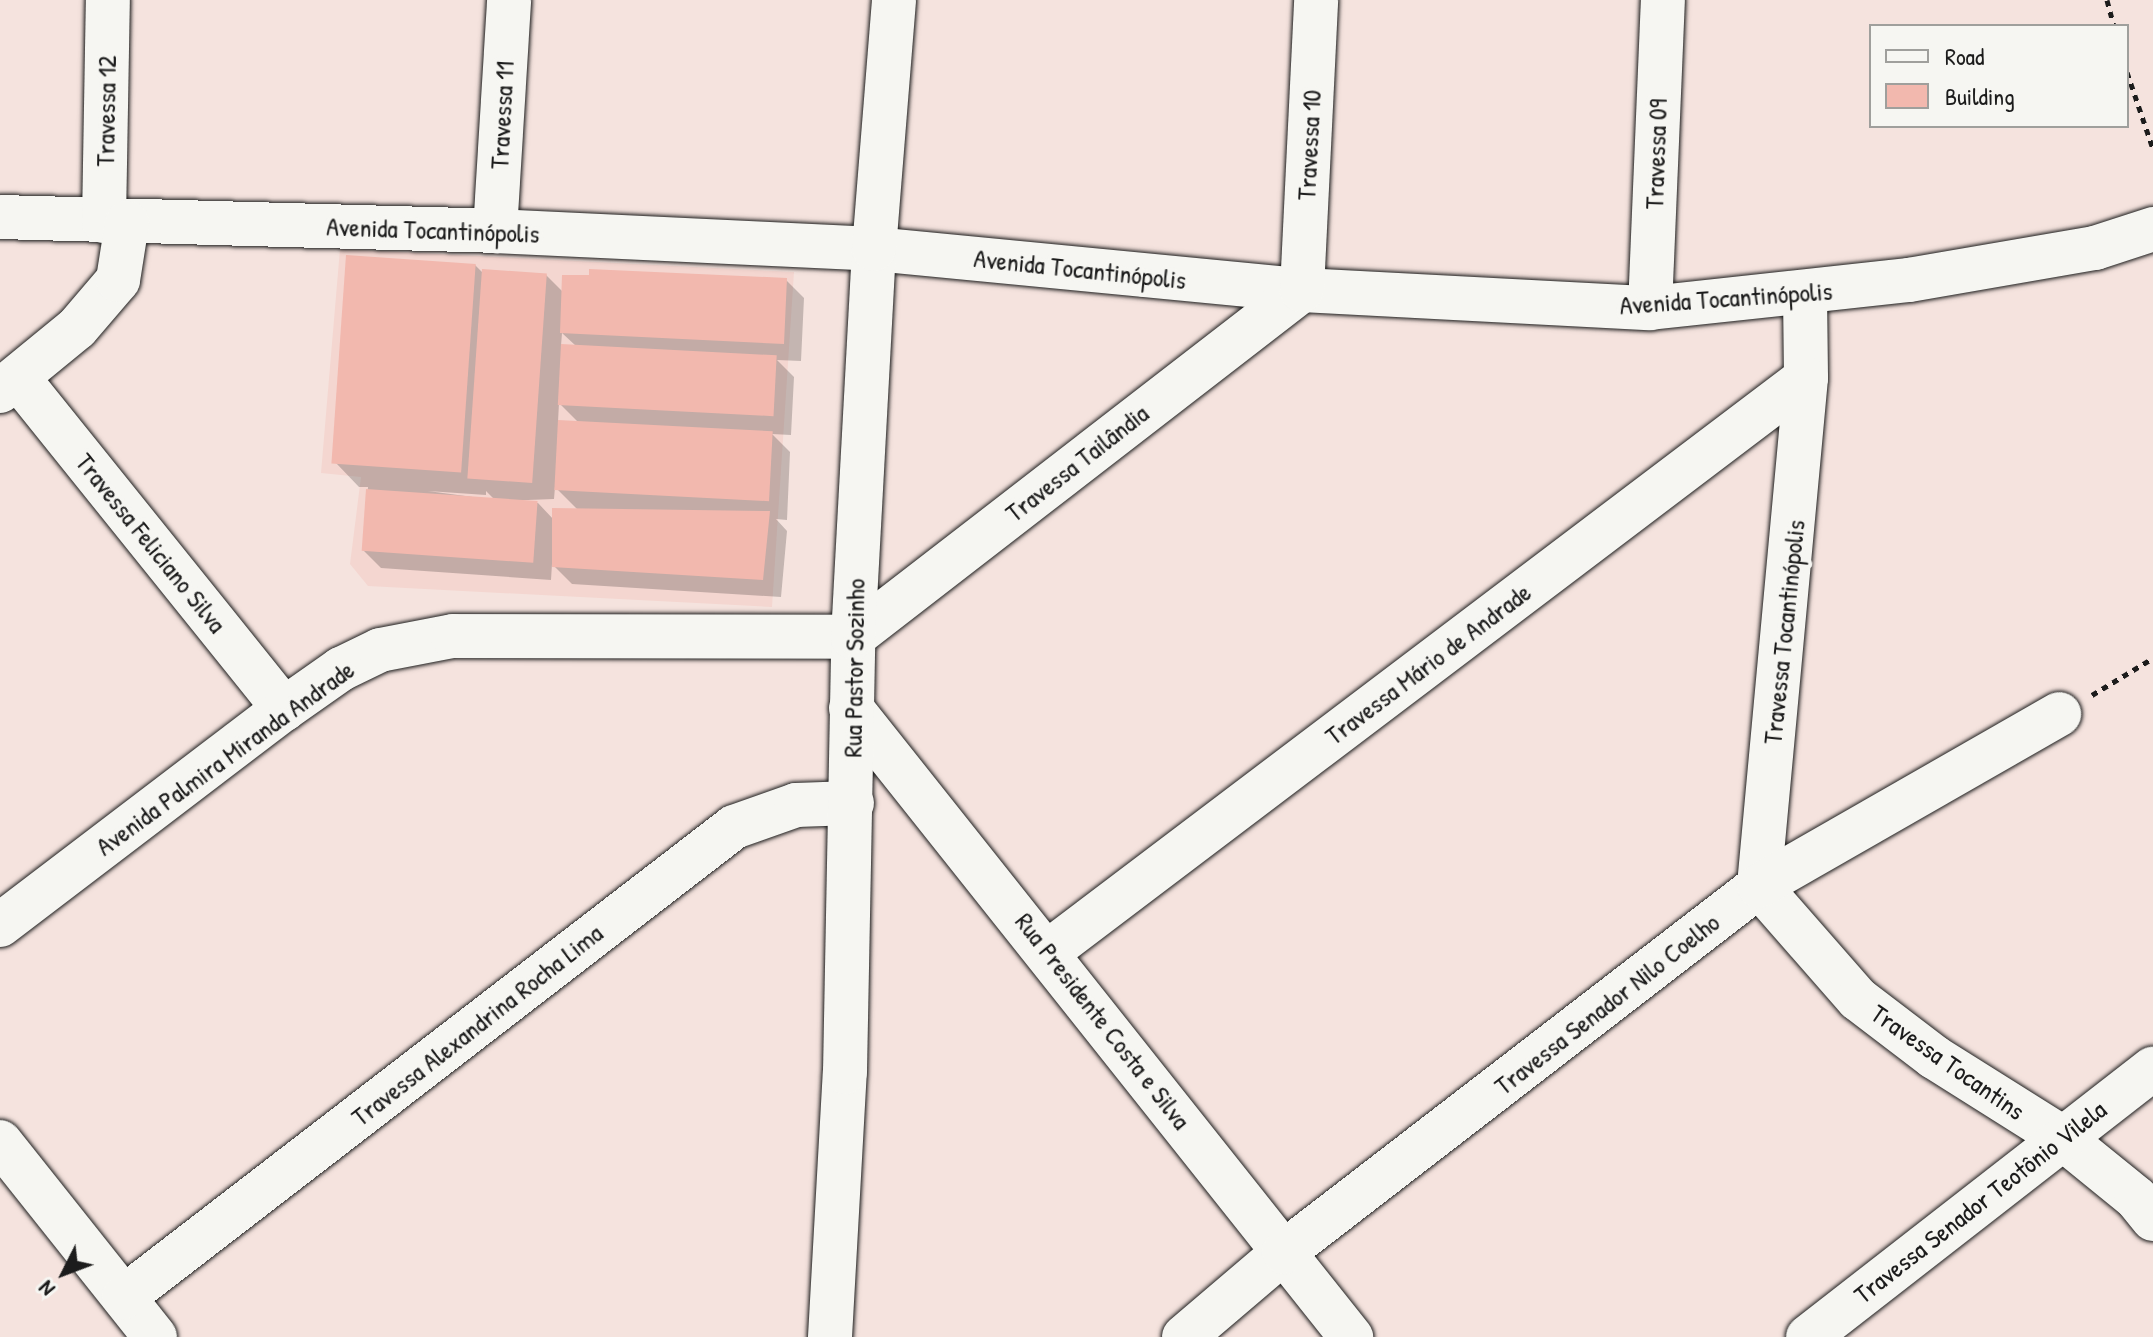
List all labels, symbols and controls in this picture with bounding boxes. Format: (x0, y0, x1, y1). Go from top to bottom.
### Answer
legend (1869, 24, 2129, 128)
text: Road (1945, 40, 1984, 72)
street label: Travessa 12 (89, 55, 123, 167)
street label: Travessa 11 (484, 60, 520, 170)
text: Building (1945, 80, 2015, 112)
street label: Travessa 10 (1291, 89, 1327, 201)
street label: Travessa 09 (1638, 98, 1674, 210)
street label: Avenida Tocantinópolis (326, 211, 540, 249)
street label: Avenida Tocantinópolis (972, 242, 1188, 296)
street label: Avenida Tocantinópolis (1618, 275, 1834, 321)
street label: Travessa Tailândia (999, 398, 1155, 528)
street label: Travessa Feliciano Silva (69, 447, 233, 639)
street label: Travessa Tocantinópolis (1757, 518, 1811, 746)
street label: Travessa Mário de Andrade (1319, 577, 1537, 751)
street label: Rua Pastor Sozinho (837, 578, 871, 758)
street label: Avenida Palmira Miranda Andrade (90, 654, 360, 862)
street label: Rua Presidente Costa e Silva (1009, 907, 1197, 1135)
street label: Travessa Senador Nilo Coelho (1488, 907, 1726, 1101)
street label: Travessa Alexandrina Rocha Lima (345, 917, 609, 1133)
street label: Travessa Tocantins (1865, 997, 2031, 1127)
street label: Travessa Senador Teotônio Vilela (1848, 1094, 2112, 1310)
north arrow (24, 1233, 104, 1313)
text: N (31, 1275, 61, 1303)

